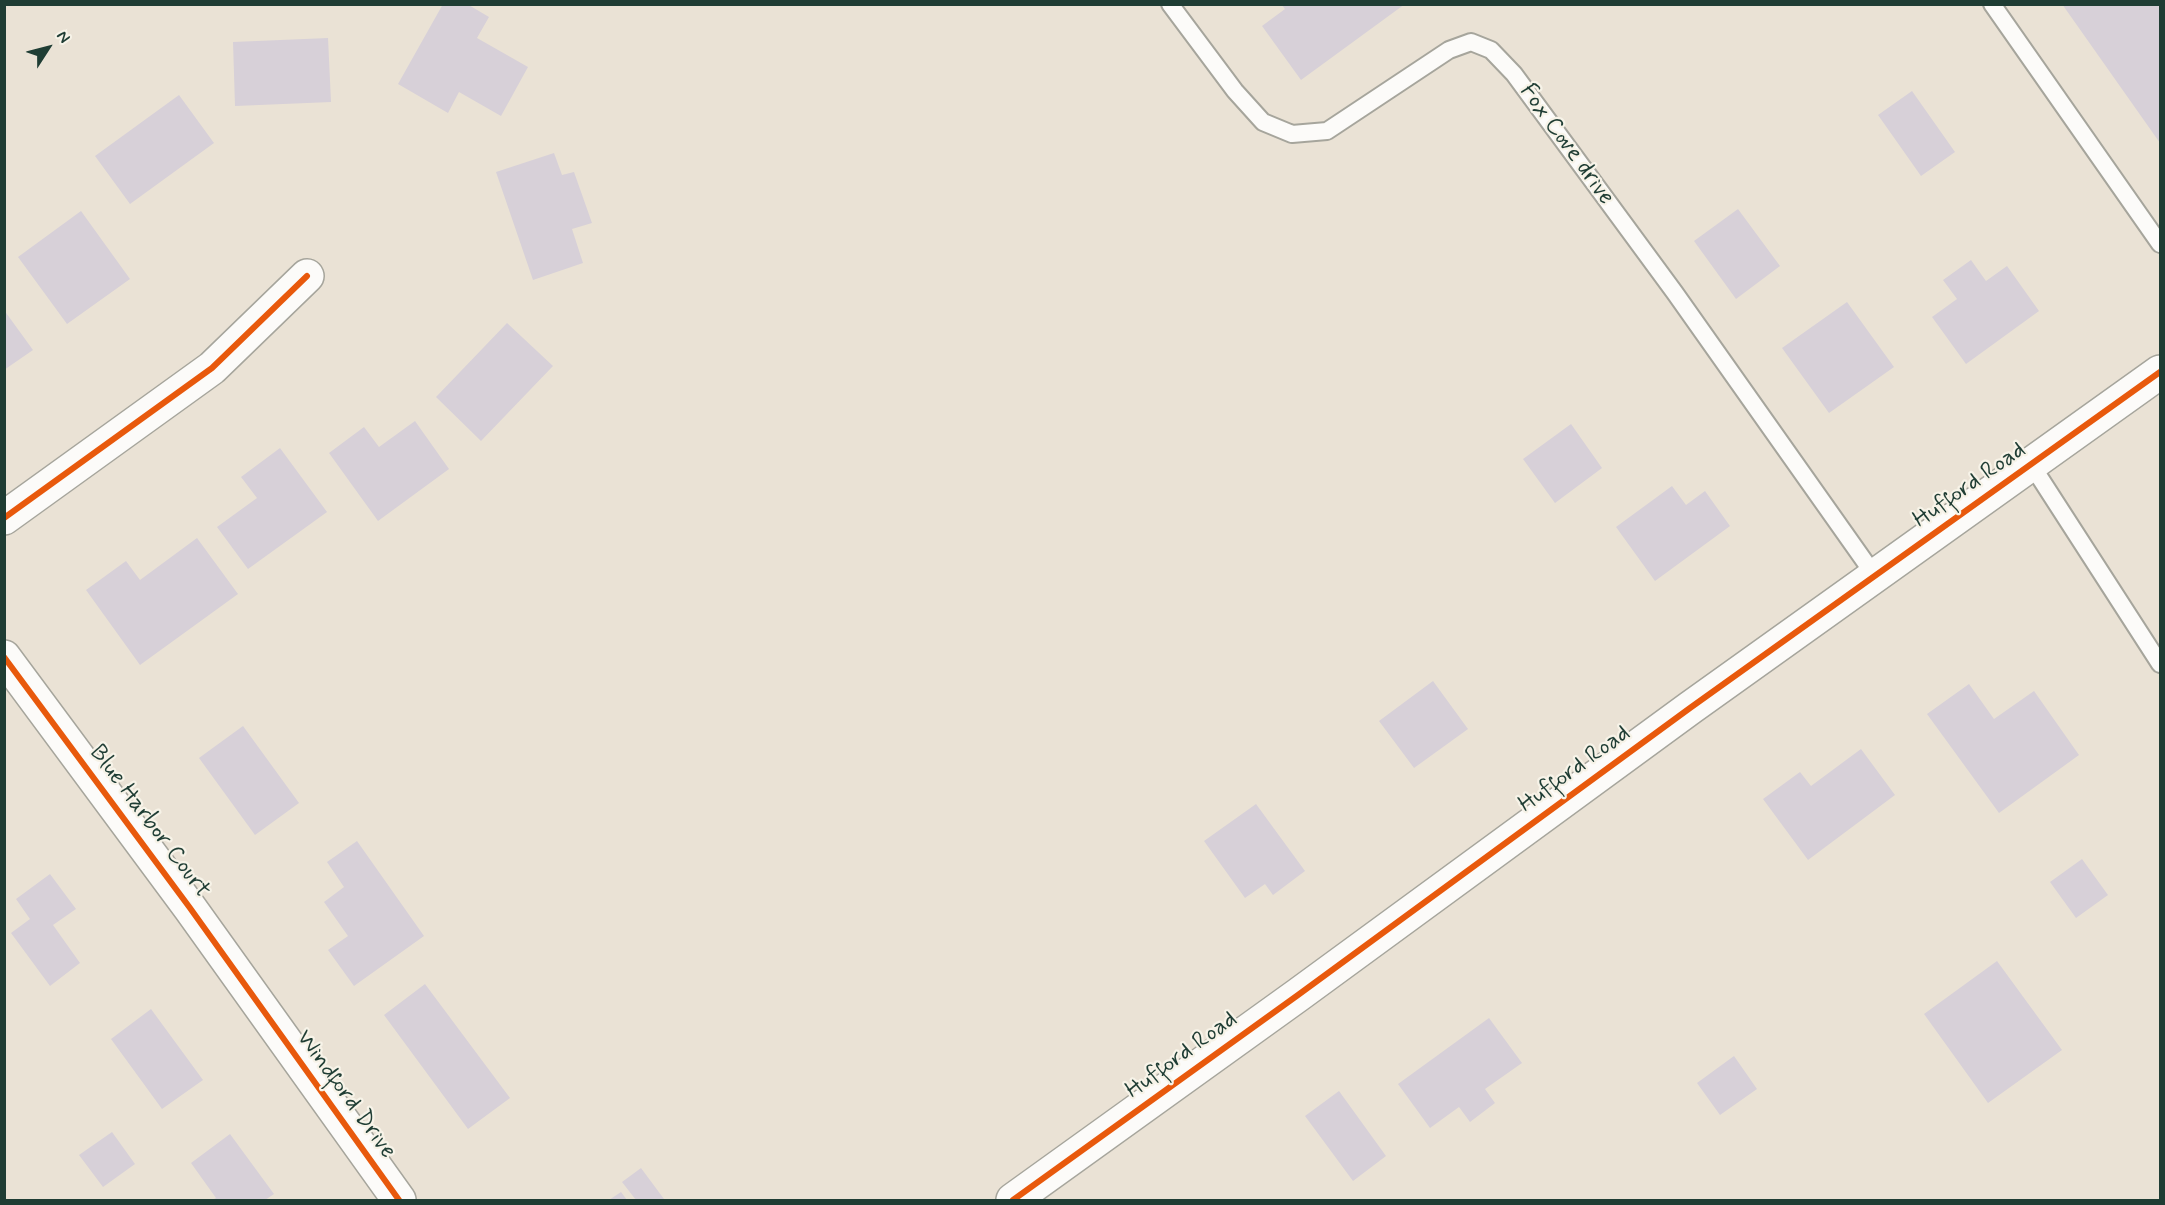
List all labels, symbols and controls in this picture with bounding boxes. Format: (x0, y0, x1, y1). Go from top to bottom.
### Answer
north arrow (18, 18, 78, 78)
text: N (51, 27, 75, 48)
street label: Fox Cove drive (1512, 79, 1620, 211)
street label: Hufford Road (1908, 437, 2032, 535)
street label: Hufford Road (1514, 720, 1636, 820)
street label: Blue Harbor Court (82, 740, 216, 904)
street label: Hufford Road (1121, 1006, 1243, 1106)
street label: Windford Drive (289, 1025, 401, 1165)

